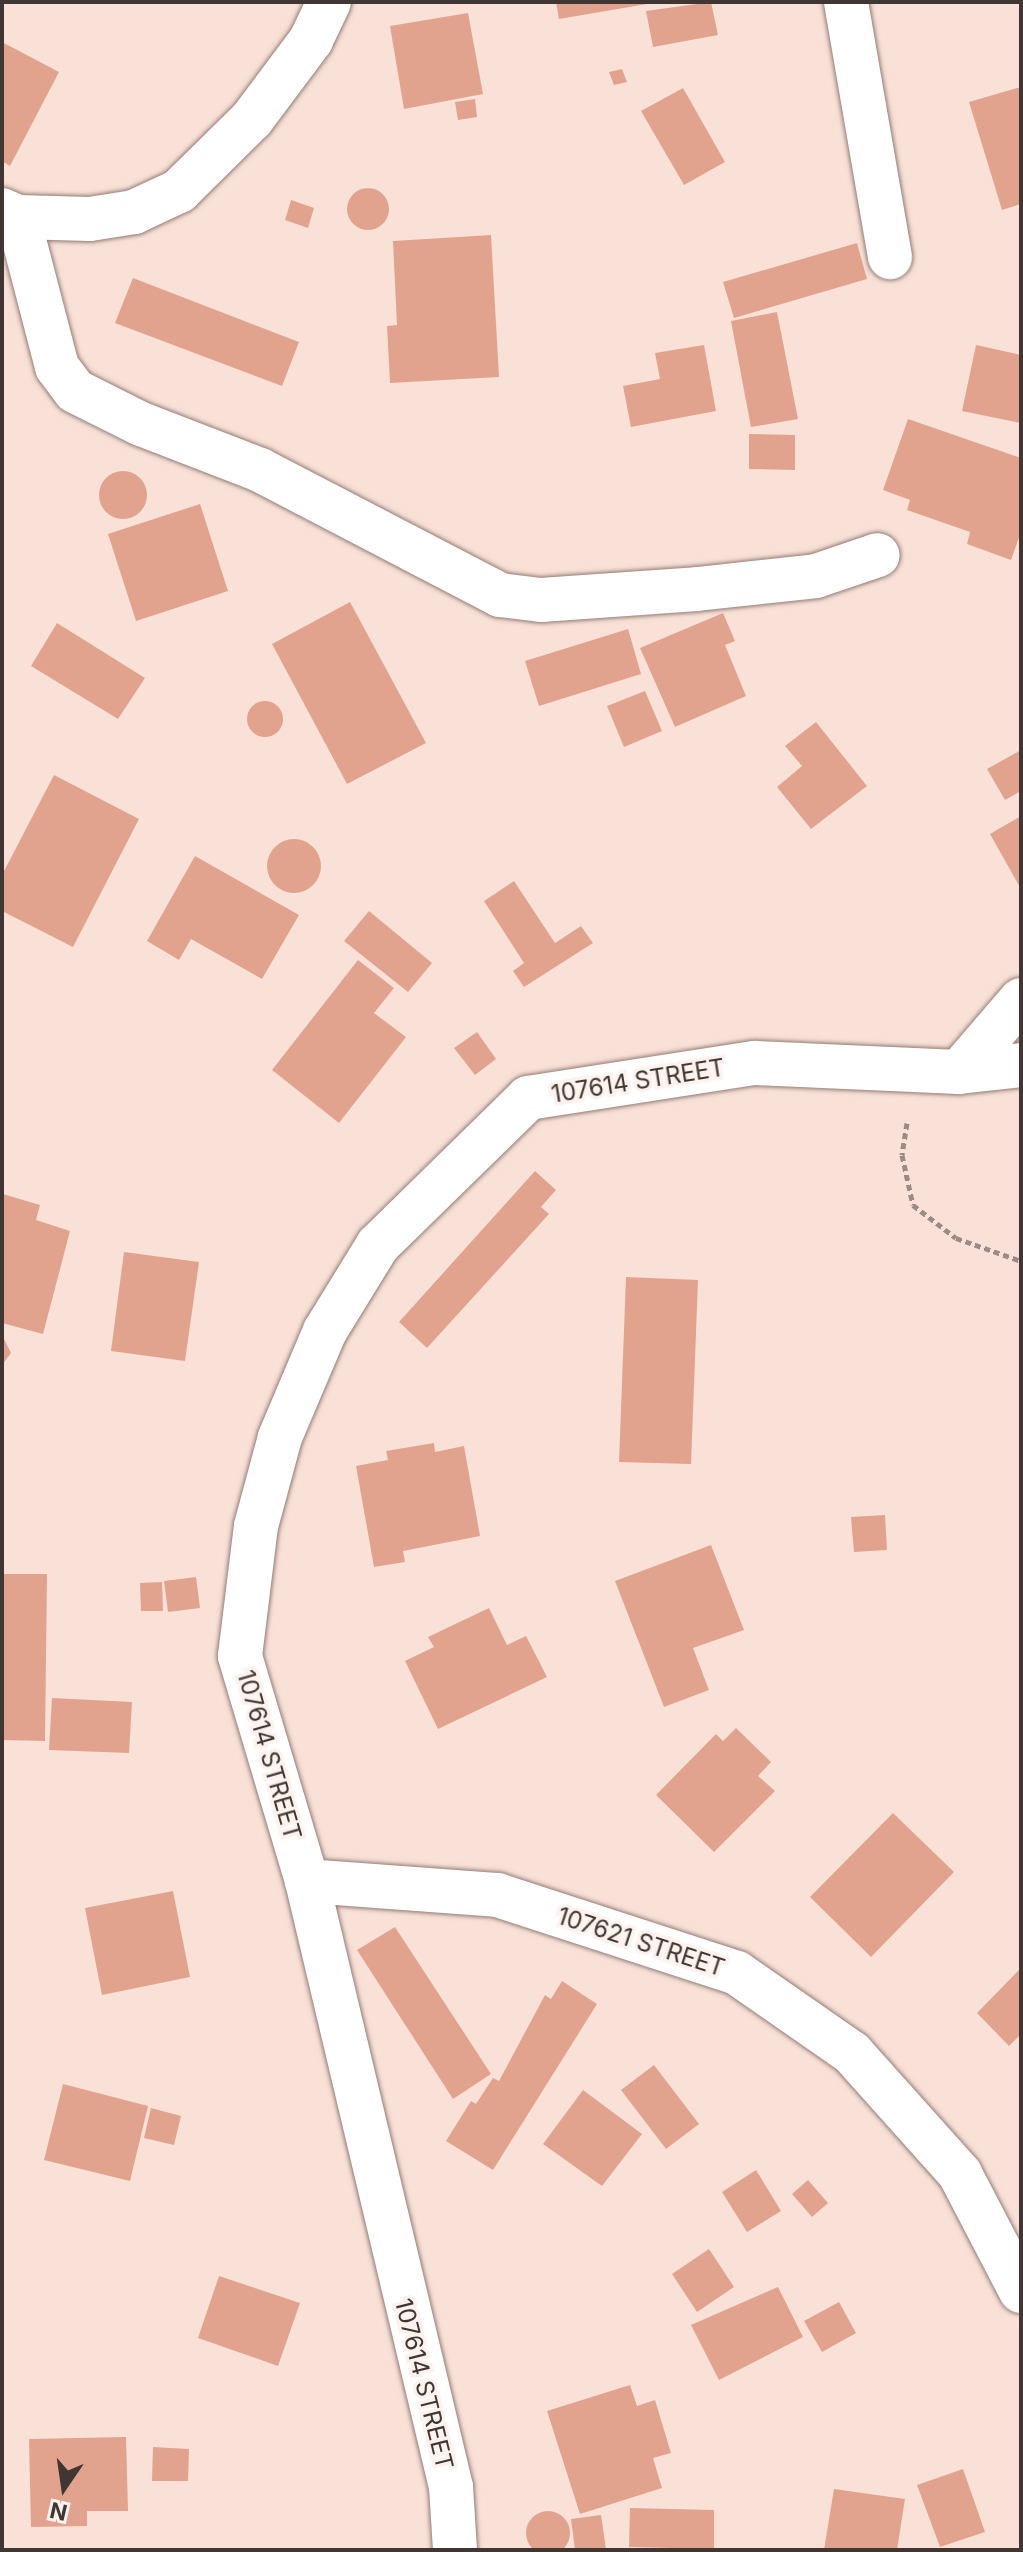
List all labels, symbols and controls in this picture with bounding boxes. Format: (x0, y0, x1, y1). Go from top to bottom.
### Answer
street label: 107614 STREET (549, 1053, 727, 1109)
street label: 107614 STREET (231, 1667, 307, 1843)
street label: 107621 STREET (554, 1901, 728, 1983)
street label: 107614 STREET (389, 2296, 459, 2472)
north arrow (24, 2448, 104, 2528)
text: N (48, 2497, 70, 2526)

